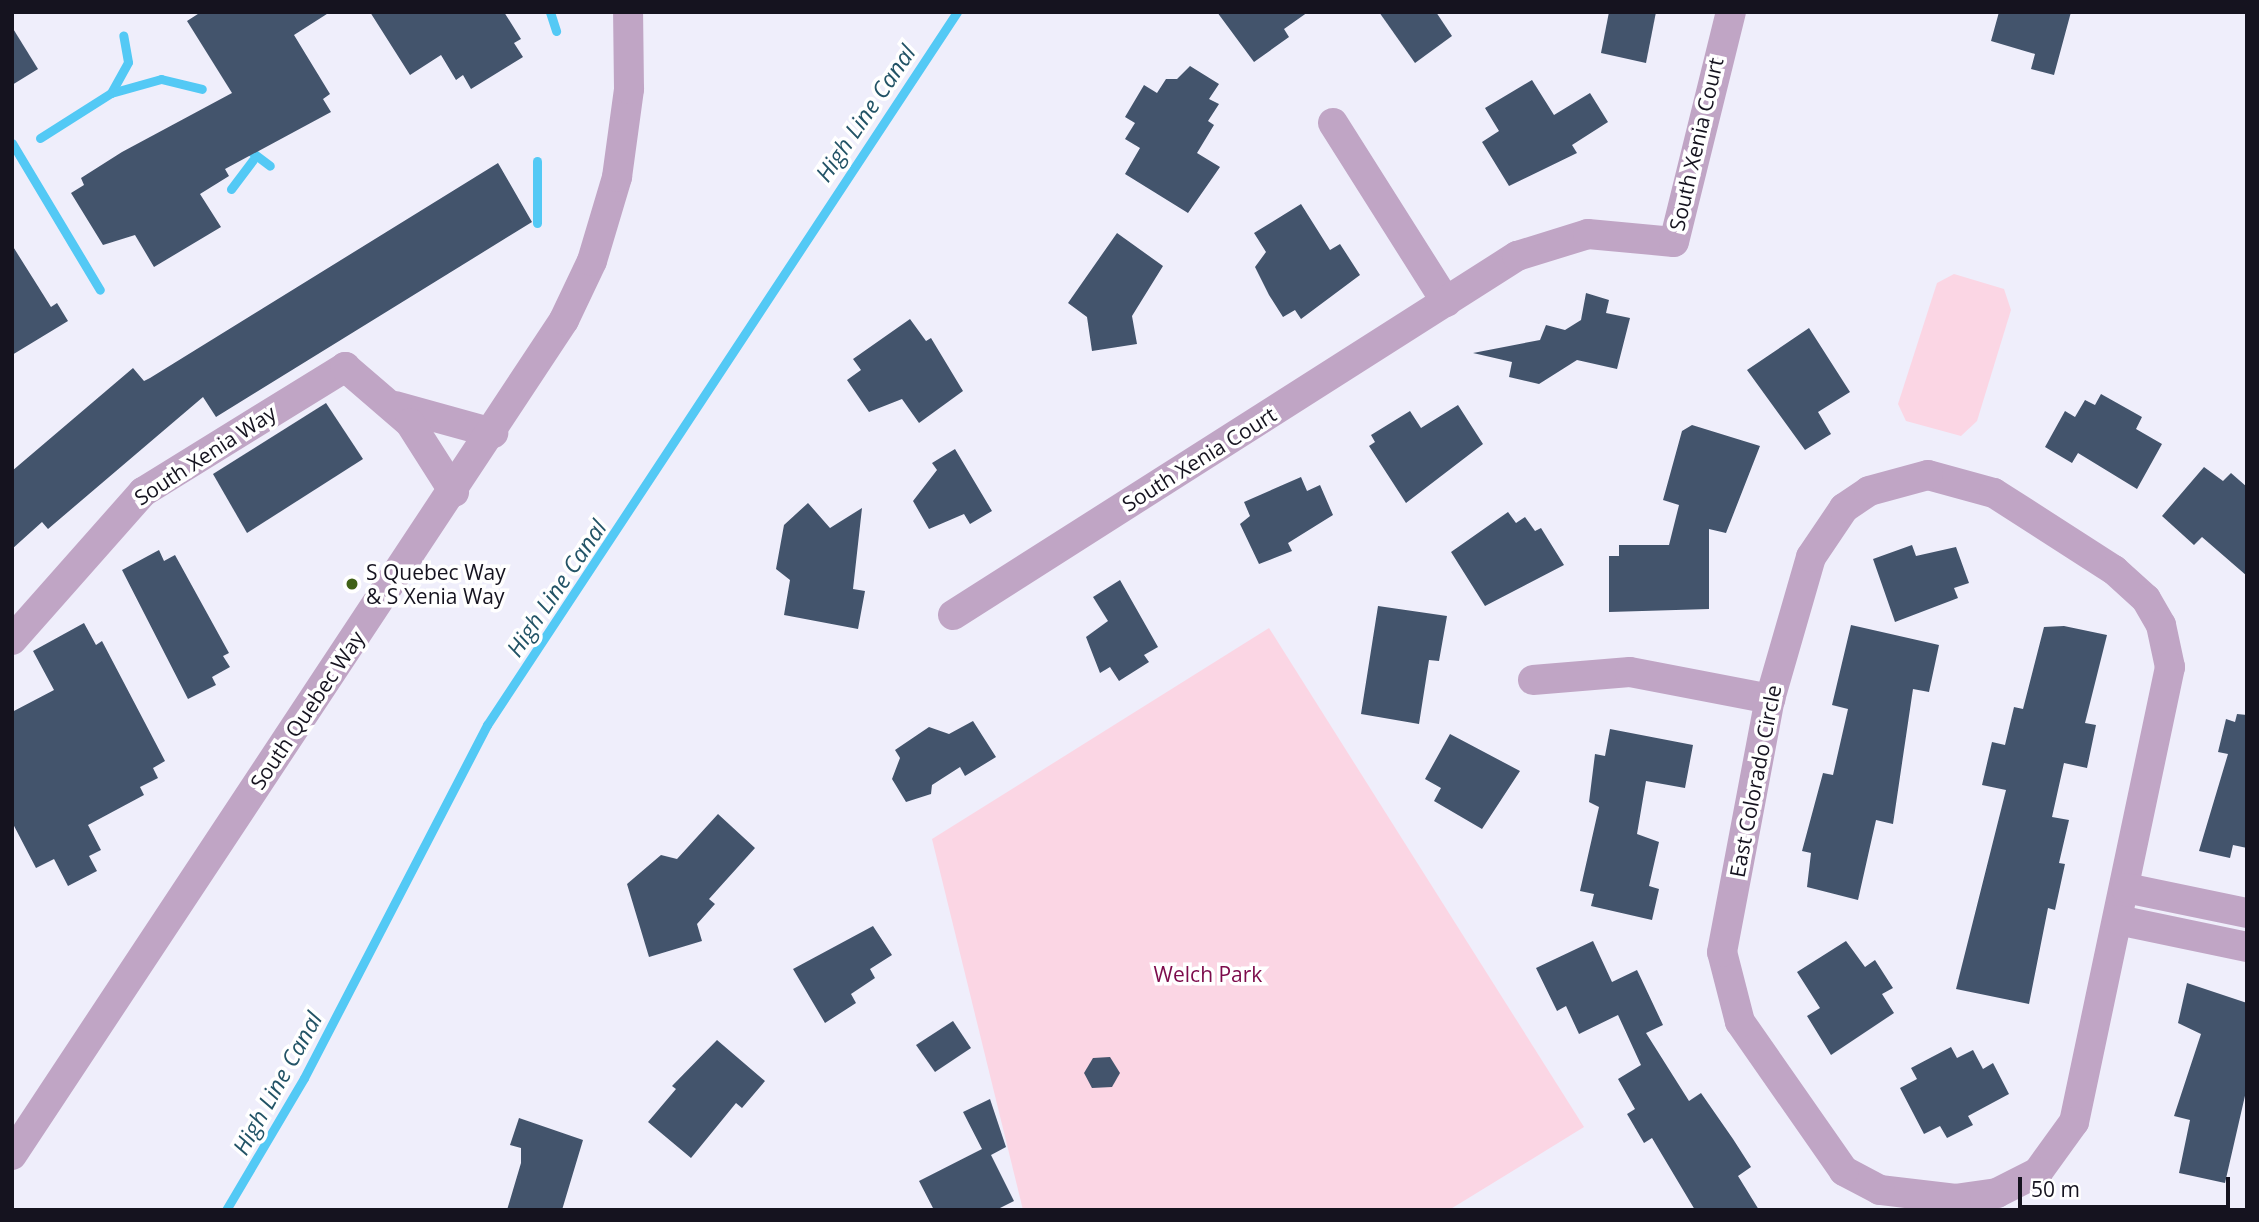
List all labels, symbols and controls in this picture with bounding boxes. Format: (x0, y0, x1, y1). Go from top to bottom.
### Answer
water label: High Line Canal (809, 39, 921, 187)
street label: South Xenia Court (1664, 55, 1728, 233)
street label: South Xenia Way (130, 400, 280, 510)
street label: South Xenia Court (1117, 401, 1281, 517)
water label: High Line Canal (500, 514, 612, 662)
place label: S Quebec Way & S Xenia Way (366, 559, 506, 609)
marker: S Quebec Way & S Xenia Way (344, 576, 360, 592)
street label: South Quebec Way (245, 626, 369, 794)
street label: East Colorado Circle (1724, 683, 1786, 879)
park label: Welch Park (1154, 961, 1262, 987)
water label: High Line Canal (226, 1007, 328, 1159)
scale bar (2021, 1162, 2233, 1206)
text: 50 m (2031, 1175, 2080, 1203)

